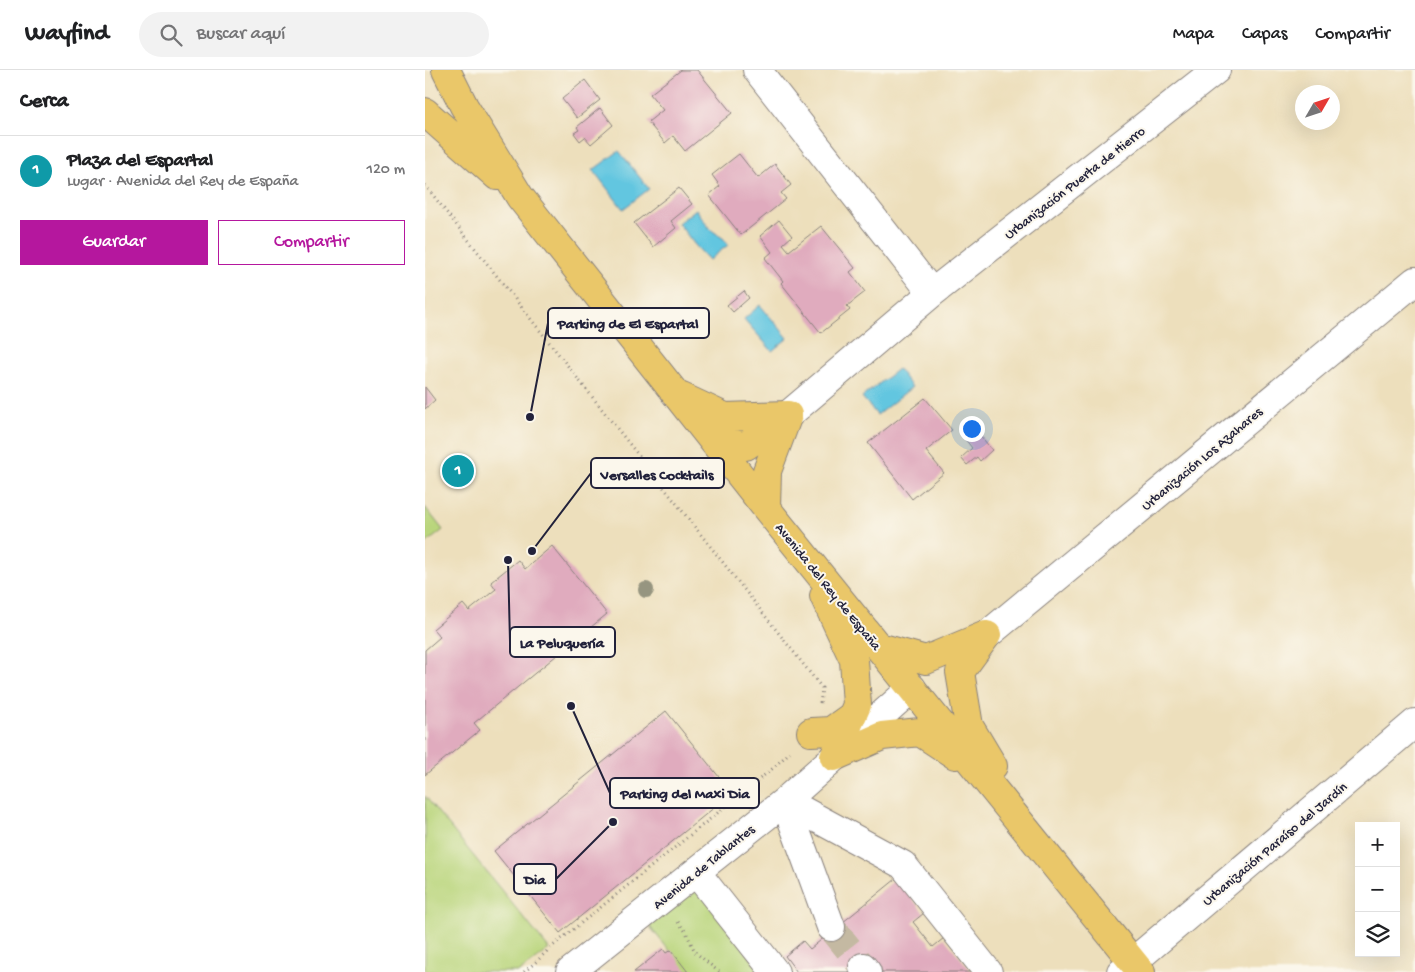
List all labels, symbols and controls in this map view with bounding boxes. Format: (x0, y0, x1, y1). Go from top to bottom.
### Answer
search box (139, 12, 489, 57)
text: Wayfind (25, 20, 109, 49)
icon: search (157, 21, 185, 49)
text: Buscar aquí (197, 23, 285, 46)
text: Mapa (1173, 24, 1214, 45)
text: Capas (1242, 24, 1287, 45)
text: Compartir (1315, 24, 1390, 45)
north arrow (1295, 85, 1340, 130)
text: Cerca (20, 90, 68, 115)
street label: Urbanización Puerta de Hierro (1002, 124, 1149, 244)
text: Plaza del Espartal (67, 150, 213, 173)
text: 1 (33, 161, 39, 180)
text: 120 m (366, 161, 405, 180)
text: Lugar · Avenida del Rey de España (67, 173, 298, 192)
button: Guardar (20, 220, 208, 265)
button: Compartir (218, 220, 405, 265)
callout: Parking de El Espartal (548, 308, 709, 338)
text: Parking de El Espartal (557, 316, 699, 334)
street label: Urbanización Los Azahares (1139, 404, 1267, 515)
your location (959, 416, 985, 442)
pin: 1 (442, 452, 474, 490)
callout: Versalles Cocktails (591, 458, 724, 488)
text: Versalles Cocktails (600, 467, 715, 485)
street label: Avenida del Rey de España (770, 520, 884, 656)
callout: La Peluquería (510, 627, 615, 657)
text: La Peluquería (520, 635, 605, 653)
callout: Parking del Maxi Dia (610, 778, 759, 808)
street label: Urbanización Paraíso del Jardín (1200, 779, 1352, 910)
text: Parking del Maxi Dia (619, 786, 750, 804)
street label: Avenida de Tablantes (650, 821, 759, 914)
map controls (1355, 822, 1400, 957)
button: + (1355, 822, 1400, 867)
callout: Dia (514, 864, 556, 894)
button: − (1355, 867, 1400, 912)
text: Dia (522, 872, 546, 890)
button: layers (1355, 912, 1400, 957)

